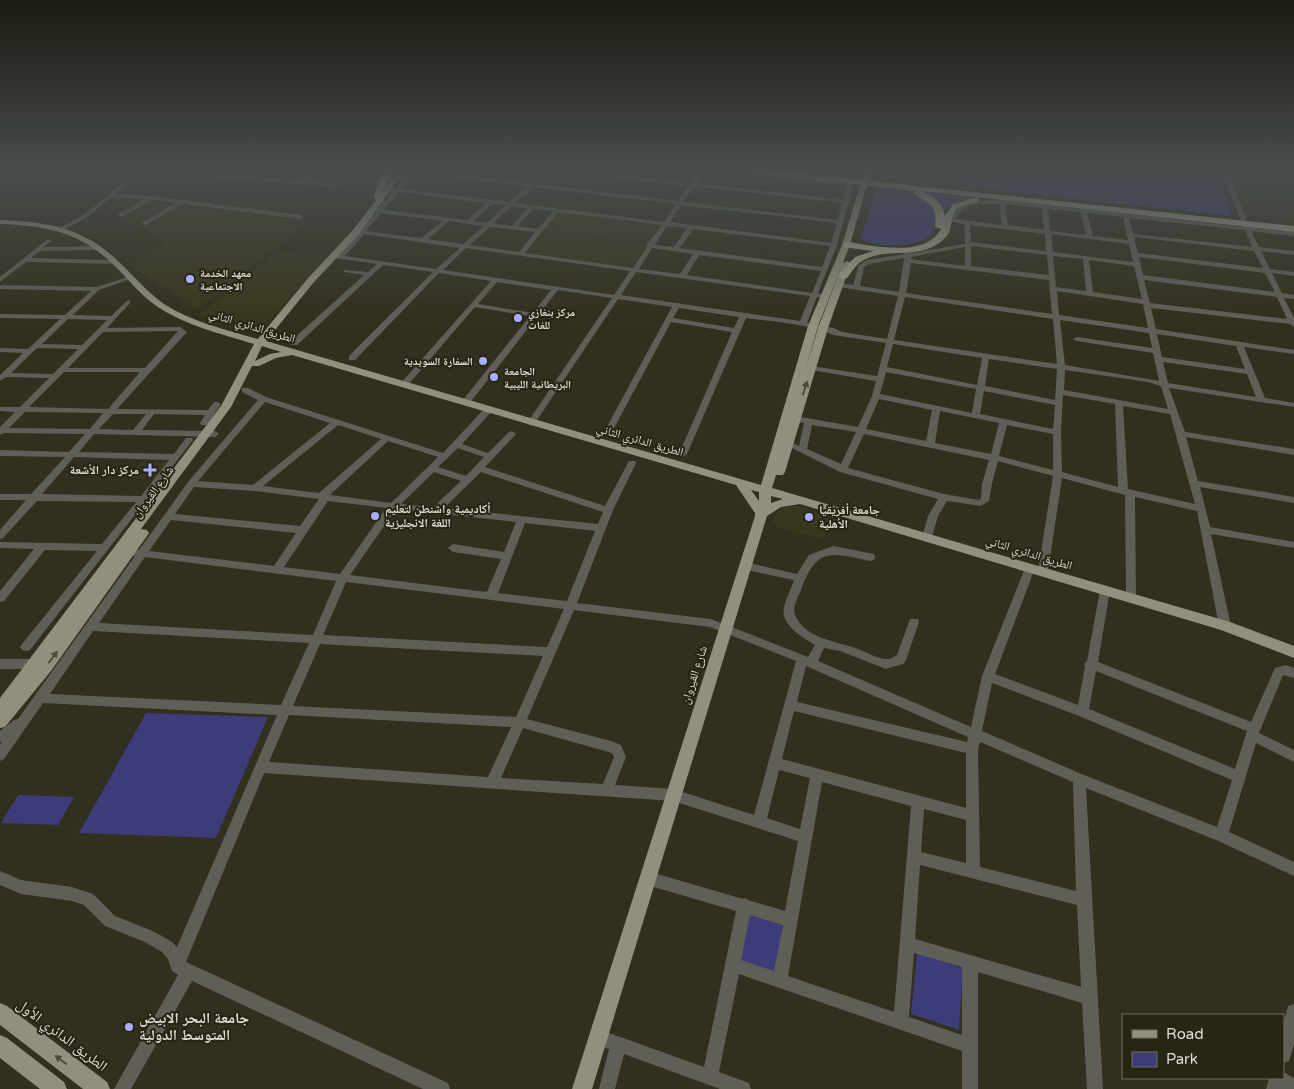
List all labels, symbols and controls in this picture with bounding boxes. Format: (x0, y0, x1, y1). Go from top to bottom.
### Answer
place label: معهد الخدمة الاجتماعية (200, 267, 251, 293)
marker: معهد الخدمة الاجتماعية (184, 273, 196, 285)
street label: الطريق الدائري الثاني (206, 306, 297, 349)
place label: مركز بنغازي للغات (528, 306, 575, 332)
marker: مركز بنغازي للغات (512, 312, 524, 324)
place label: السفارة السويدية (404, 355, 473, 368)
marker: السفارة السويدية (477, 355, 489, 367)
place label: الجامعة البريطانية الليبية (504, 365, 571, 391)
marker: الجامعة البريطانية الليبية (488, 371, 500, 383)
one-way arrow (802, 380, 809, 395)
street label: الطريق الدائري الثاني (594, 421, 685, 462)
place label: مركز دار الأشعة (70, 463, 139, 477)
street label: شارع القيروان (130, 463, 177, 521)
marker: مركز دار الأشعة (143, 463, 157, 477)
place label: أكاديمية واشنطن لتعليم اللغة الانجليزية (385, 502, 491, 530)
place label: جامعة أفريقيا الأهلية (819, 503, 880, 531)
marker: أكاديمية واشنطن لتعليم اللغة الانجليزية (369, 510, 381, 522)
marker: جامعة أفريقيا الأهلية (803, 511, 815, 523)
street label: الطريق الدائري الثاني (983, 533, 1074, 576)
street label: شارع القيروان (678, 644, 711, 706)
one-way arrow (48, 650, 58, 664)
street label: الطريق الدائري الأول (11, 995, 111, 1077)
place label: جامعة البحر الابيض المتوسط الدولية (139, 1009, 249, 1044)
legend (1122, 1014, 1284, 1079)
marker: جامعة البحر الابيض المتوسط الدولية (123, 1021, 135, 1033)
text: Road (1166, 1025, 1204, 1043)
text: Park (1166, 1050, 1198, 1068)
one-way arrow (55, 1054, 68, 1065)

